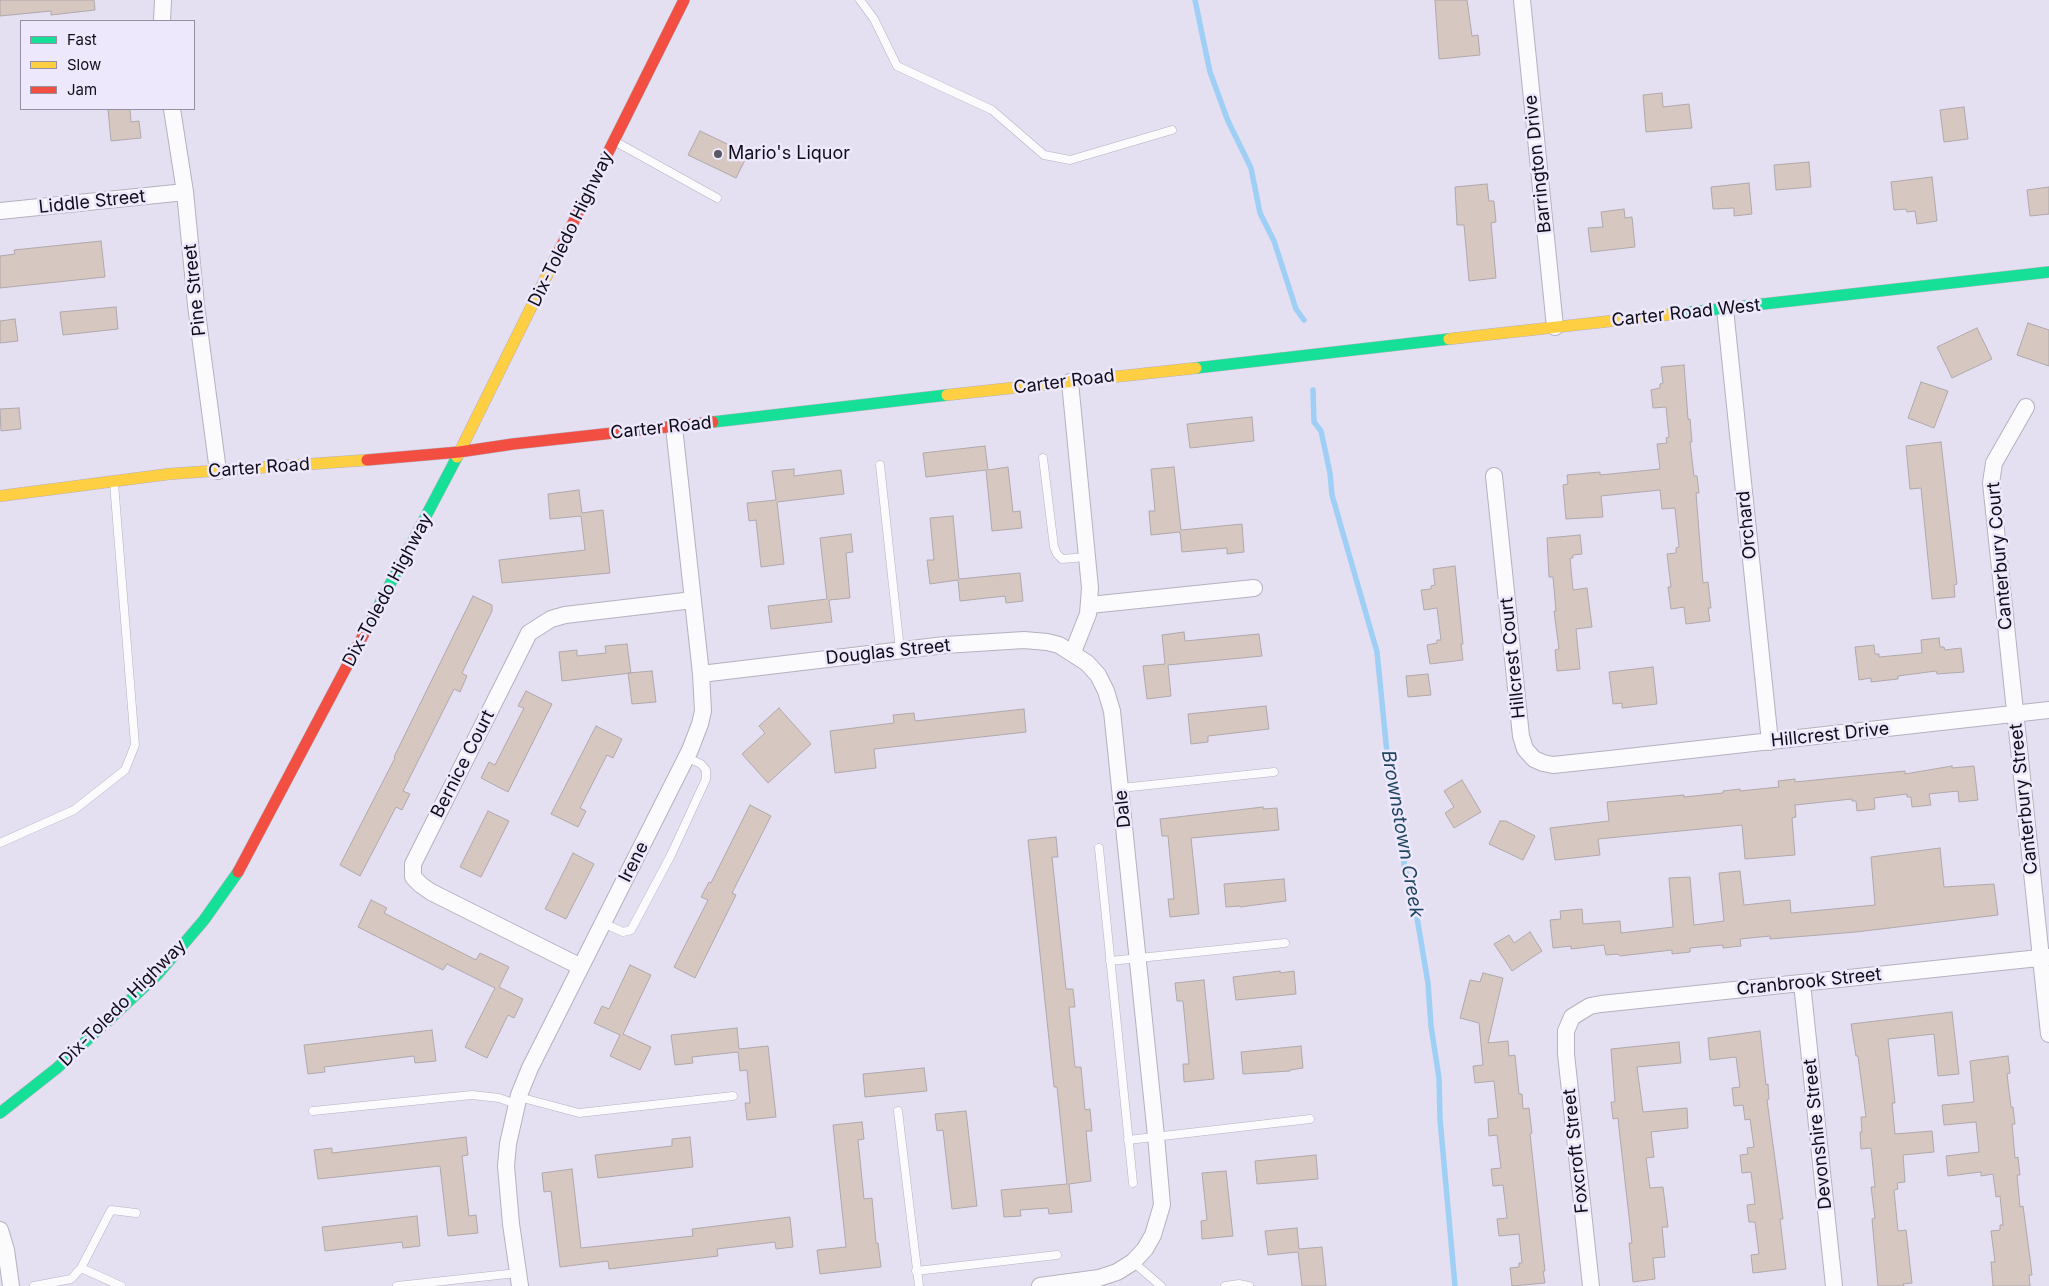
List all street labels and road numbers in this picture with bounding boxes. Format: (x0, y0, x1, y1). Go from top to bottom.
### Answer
street label: Barrington Drive (1520, 94, 1556, 234)
street label: Dix-Toledo Highway (524, 148, 618, 310)
street label: Liddle Street (38, 186, 146, 218)
street label: Pine Street (179, 243, 211, 337)
street label: Carter Road West (1611, 294, 1761, 332)
street label: Carter Road (1012, 365, 1116, 399)
street label: Carter Road (609, 412, 713, 444)
street label: Carter Road (207, 454, 311, 482)
street label: Canterbury Court (1983, 481, 2017, 631)
street label: Orchard (1733, 490, 1761, 560)
street label: Dix-Toledo Highway (338, 510, 438, 670)
street label: Hillcrest Court (1496, 596, 1530, 720)
street label: Douglas Street (825, 635, 951, 669)
street label: Bernice Court (427, 707, 499, 821)
street label: Hillcrest Drive (1770, 718, 1890, 752)
street label: Canterbury Street (2005, 722, 2043, 876)
street label: Dale (1110, 789, 1136, 829)
street label: Irene (615, 838, 653, 886)
street label: Dix-Toledo Highway (55, 935, 191, 1071)
street label: Cranbrook Street (1736, 964, 1882, 1000)
street label: Devonshire Street (1799, 1057, 1837, 1211)
street label: Foxcroft Street (1559, 1088, 1593, 1214)

